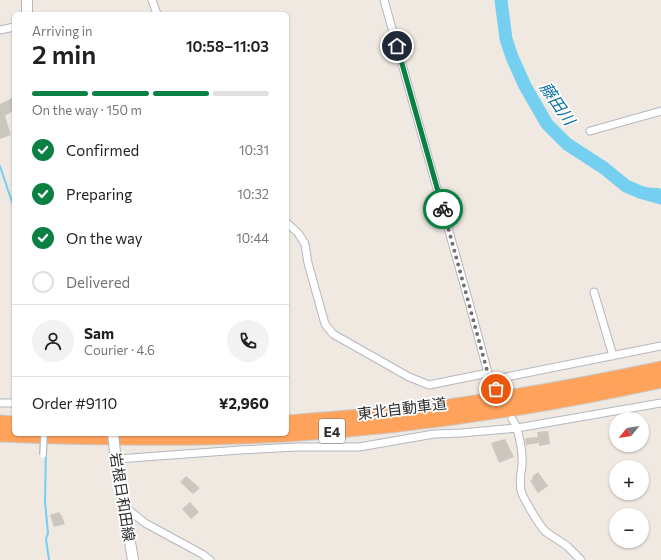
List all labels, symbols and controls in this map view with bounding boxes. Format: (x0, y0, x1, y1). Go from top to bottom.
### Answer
text: Arriving in (32, 23, 92, 39)
pin (380, 29, 414, 63)
icon: home (386, 35, 408, 57)
text: 10:58–11:03 (186, 37, 269, 55)
text: 2 min (32, 38, 96, 69)
water label: 藤田川 (536, 78, 581, 130)
text: On the way · 150 m (32, 102, 142, 118)
icon: check (32, 139, 54, 161)
text: Confirmed (66, 141, 139, 159)
text: 10:31 (239, 142, 269, 158)
icon: check (32, 183, 54, 205)
text: Preparing (66, 185, 132, 203)
text: 10:32 (237, 186, 269, 202)
courier (423, 189, 463, 229)
icon: bike (432, 198, 454, 220)
icon: check (32, 227, 54, 249)
text: On the way (66, 229, 143, 247)
text: 10:44 (236, 230, 269, 246)
text: Delivered (66, 273, 130, 291)
button: person (32, 320, 74, 362)
button: phone (227, 320, 269, 362)
text: Sam (84, 324, 114, 342)
text: Courier · 4.6 (84, 342, 155, 358)
pin (479, 372, 513, 406)
icon: bag (485, 378, 507, 400)
text: Order #9110 (32, 394, 117, 412)
text: ¥2,960 (219, 394, 269, 412)
street label: 東北自動車道 (356, 394, 448, 422)
north arrow (609, 412, 649, 452)
map controls (609, 412, 649, 548)
road number: E4 (319, 419, 345, 443)
street label: 岩根日和田線 (107, 451, 139, 543)
button: + (609, 460, 649, 500)
button: − (609, 508, 649, 548)

